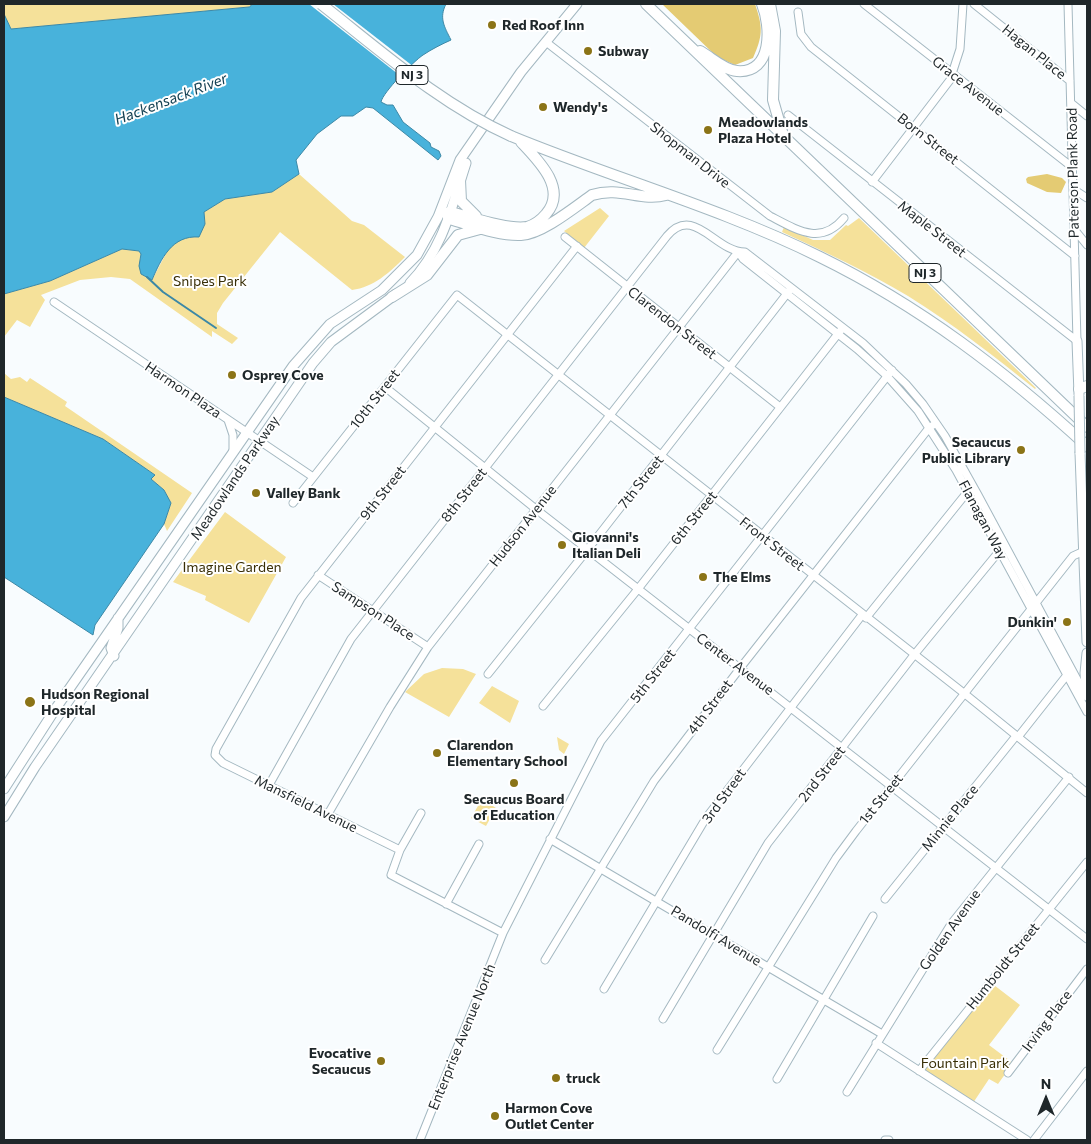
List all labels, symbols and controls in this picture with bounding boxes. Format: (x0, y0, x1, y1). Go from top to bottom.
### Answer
place label: Red Roof Inn (502, 17, 584, 33)
marker: Red Roof Inn (486, 19, 498, 31)
street label: Hagan Place (999, 21, 1069, 83)
place label: Subway (598, 43, 649, 59)
marker: Subway (582, 45, 594, 57)
street label: Grace Avenue (929, 53, 1007, 119)
road number: NJ 3 (396, 66, 428, 84)
water label: Hackensack River (112, 69, 230, 129)
place label: Wendy's (553, 99, 608, 115)
marker: Wendy's (537, 101, 549, 113)
street label: Paterson Plank Road (1063, 108, 1083, 238)
street label: Born Street (894, 110, 962, 168)
place label: Meadowlands Plaza Hotel (718, 114, 808, 146)
street label: Shopman Drive (647, 119, 733, 191)
marker: Meadowlands Plaza Hotel (702, 124, 714, 136)
street label: Maple Street (894, 197, 970, 261)
road number: NJ 3 (909, 264, 941, 282)
park label: Snipes Park (173, 273, 247, 289)
street label: Clarendon Street (624, 283, 720, 363)
street label: Harmon Plaza (142, 358, 224, 422)
street label: 10th Street (346, 366, 404, 432)
place label: Osprey Cove (242, 367, 324, 383)
marker: Osprey Cove (226, 369, 238, 381)
street label: Meadowlands Parkway (187, 413, 283, 543)
place label: Secaucus Public Library (922, 434, 1011, 467)
marker: Secaucus Public Library (1015, 444, 1027, 456)
street label: 7th Street (615, 452, 667, 512)
street label: 9th Street (357, 462, 409, 524)
street label: 8th Street (438, 464, 490, 526)
street label: Flanagan Way (955, 477, 1011, 563)
street label: Hudson Avenue (486, 482, 560, 570)
place label: Valley Bank (266, 485, 340, 501)
marker: Valley Bank (250, 487, 262, 499)
street label: 6th Street (667, 488, 721, 548)
street label: Front Street (736, 514, 808, 574)
place label: Giovanni's Italian Deli (572, 529, 641, 562)
marker: Giovanni's Italian Deli (556, 539, 568, 551)
park label: Imagine Garden (182, 559, 282, 575)
place label: The Elms (713, 569, 771, 585)
marker: The Elms (697, 571, 709, 583)
street label: Sampson Place (328, 578, 418, 644)
place label: Dunkin' (1007, 614, 1057, 630)
marker: Dunkin' (1061, 616, 1073, 628)
street label: Center Avenue (693, 629, 777, 699)
street label: 5th Street (627, 646, 679, 706)
street label: 4th Street (684, 676, 736, 738)
place label: Hudson Regional Hospital (41, 686, 149, 719)
marker: Hudson Regional Hospital (23, 695, 37, 709)
place label: Clarendon Elementary School (447, 737, 567, 770)
street label: 2nd Street (795, 743, 849, 805)
marker: Clarendon Elementary School (431, 747, 443, 759)
street label: 3rd Street (698, 765, 750, 827)
street label: 1st Street (855, 770, 907, 828)
street label: Mansfield Avenue (252, 772, 360, 836)
marker: Secaucus Board of Education (508, 777, 520, 789)
street label: Minnie Place (918, 781, 982, 855)
place label: Secaucus Board of Education (464, 791, 564, 824)
street label: Golden Avenue (916, 886, 984, 974)
street label: Pandolfi Avenue (668, 902, 764, 970)
street label: Humboldt Street (963, 919, 1043, 1013)
street label: Enterprise Avenue North (425, 961, 499, 1113)
street label: Irving Place (1018, 987, 1076, 1055)
place label: Evocative Secaucus (309, 1045, 371, 1078)
marker: Evocative Secaucus (375, 1055, 387, 1067)
park label: Fountain Park (921, 1055, 1009, 1071)
place label: truck (566, 1070, 600, 1086)
marker: truck (550, 1072, 562, 1084)
north arrow (1021, 1074, 1071, 1124)
text: N (1041, 1075, 1051, 1092)
place label: Harmon Cove Outlet Center (505, 1100, 594, 1132)
marker: Harmon Cove Outlet Center (489, 1110, 501, 1122)

